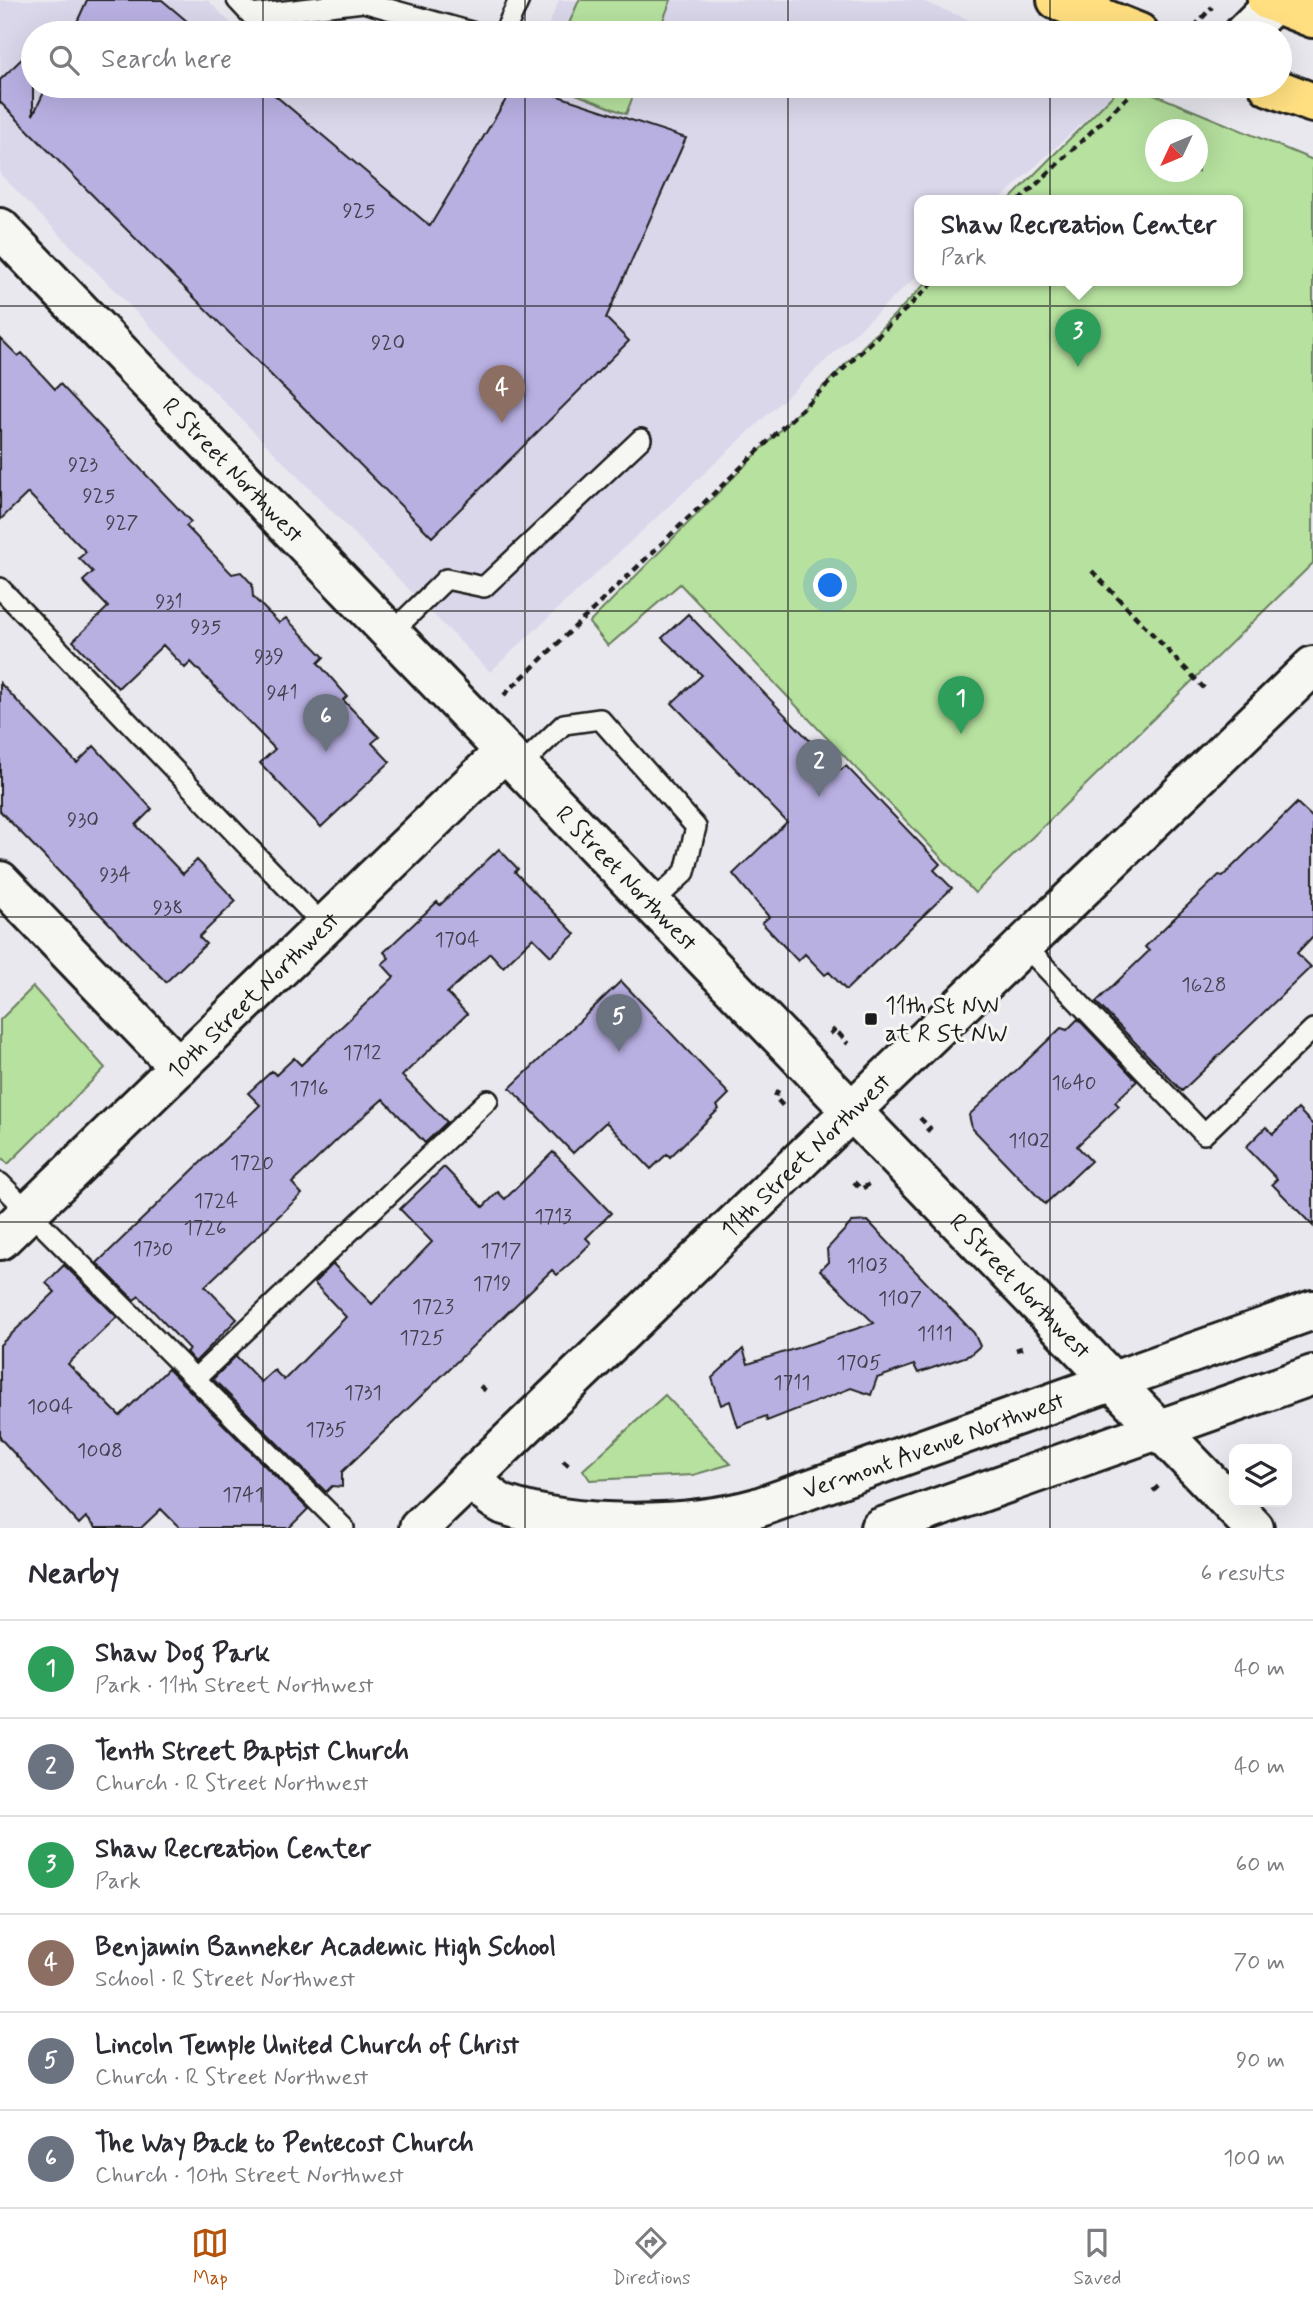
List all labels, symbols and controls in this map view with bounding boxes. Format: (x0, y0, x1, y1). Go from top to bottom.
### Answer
search box (21, 21, 1292, 98)
icon: search (45, 41, 83, 79)
text: Search here (101, 43, 232, 77)
north arrow (1145, 119, 1208, 182)
popup (914, 195, 1243, 286)
house number: 925 (342, 197, 376, 225)
text: Shaw Recreation Center (941, 209, 1216, 243)
text: Park (941, 243, 986, 273)
pin: 3 (1055, 309, 1101, 367)
house number: 920 (371, 329, 405, 357)
pin: 4 (479, 365, 525, 423)
street label: R Street Northwest (155, 391, 310, 551)
house number: 923 (68, 451, 98, 479)
house number: 925 (82, 482, 116, 510)
house number: 927 (105, 509, 139, 537)
your location (813, 568, 847, 602)
house number: 931 (155, 588, 183, 616)
house number: 935 (191, 613, 221, 641)
house number: 939 (254, 643, 284, 671)
pin: 1 (938, 676, 984, 734)
house number: 941 (266, 679, 298, 707)
pin: 6 (303, 694, 349, 752)
pin: 2 (796, 739, 842, 797)
street label: R Street Northwest (548, 799, 704, 959)
house number: 930 (67, 806, 99, 834)
house number: 934 (99, 861, 131, 889)
house number: 938 (153, 894, 183, 922)
street label: 10th Street Northwest (161, 906, 347, 1087)
house number: 1704 (435, 926, 479, 954)
house number: 1628 (1181, 971, 1227, 999)
place label: 11th St NW at R St NW (885, 991, 1008, 1050)
pin: 5 (596, 994, 642, 1052)
marker: 11th St NW at R St NW (863, 1011, 879, 1027)
house number: 1712 (343, 1039, 381, 1067)
street label: 11th Street Northwest (715, 1067, 898, 1245)
house number: 1640 (1051, 1069, 1097, 1097)
house number: 1716 (290, 1075, 328, 1103)
house number: 1102 (1008, 1127, 1050, 1155)
house number: 1720 (230, 1149, 274, 1177)
house number: 1724 (194, 1187, 238, 1215)
house number: 1713 (534, 1203, 572, 1231)
street label: R Street Northwest (942, 1208, 1097, 1367)
house number: 1726 (183, 1214, 227, 1242)
house number: 1730 (133, 1235, 173, 1263)
house number: 1717 (481, 1237, 522, 1265)
house number: 1103 (847, 1252, 888, 1280)
house number: 1719 (473, 1270, 511, 1298)
house number: 1107 (878, 1285, 922, 1313)
house number: 1723 (412, 1293, 454, 1321)
house number: 1111 (917, 1320, 953, 1348)
house number: 1725 (399, 1324, 445, 1352)
house number: 1705 (836, 1349, 882, 1377)
house number: 1711 (773, 1369, 811, 1397)
house number: 1731 (344, 1379, 382, 1407)
street label: Vermont Avenue Northwest (799, 1386, 1069, 1507)
house number: 1004 (27, 1393, 73, 1421)
house number: 1735 (305, 1416, 347, 1444)
house number: 1008 (77, 1437, 123, 1465)
map controls (1229, 1444, 1292, 1507)
button: layers (1229, 1444, 1292, 1507)
house number: 1741 (222, 1481, 264, 1509)
text: Nearby (28, 1554, 119, 1593)
text: 6 results (1201, 1559, 1285, 1589)
text: Shaw Dog Park (95, 1637, 270, 1671)
text: 1 (46, 1654, 56, 1684)
text: 40 m (1234, 1654, 1285, 1684)
text: Park · 11th Street Northwest (95, 1671, 374, 1701)
text: Tenth Street Baptist Church (95, 1735, 409, 1769)
text: 2 (45, 1752, 57, 1782)
text: 40 m (1234, 1752, 1285, 1782)
text: Church · R Street Northwest (95, 1769, 368, 1799)
text: Shaw Recreation Center (95, 1833, 371, 1867)
text: 3 (46, 1850, 56, 1880)
text: 60 m (1236, 1850, 1285, 1880)
text: Park (95, 1867, 141, 1897)
text: Benjamin Banneker Academic High School (95, 1931, 556, 1965)
text: 4 (44, 1948, 58, 1978)
text: 70 m (1233, 1948, 1285, 1978)
text: School · R Street Northwest (95, 1965, 355, 1995)
text: Lincoln Temple United Church of Christ (95, 2029, 519, 2063)
text: 5 (44, 2046, 58, 2076)
text: 90 m (1236, 2046, 1285, 2076)
text: Church · R Street Northwest (95, 2063, 368, 2093)
text: The Way Back to Pentecost Church (95, 2127, 474, 2161)
text: 6 (45, 2144, 57, 2174)
text: 100 m (1223, 2144, 1285, 2174)
text: Church · 10th Street Northwest (95, 2161, 404, 2191)
tab: Map (191, 2224, 229, 2291)
tab: Directions (612, 2224, 691, 2291)
tab: Saved (1073, 2224, 1121, 2291)

